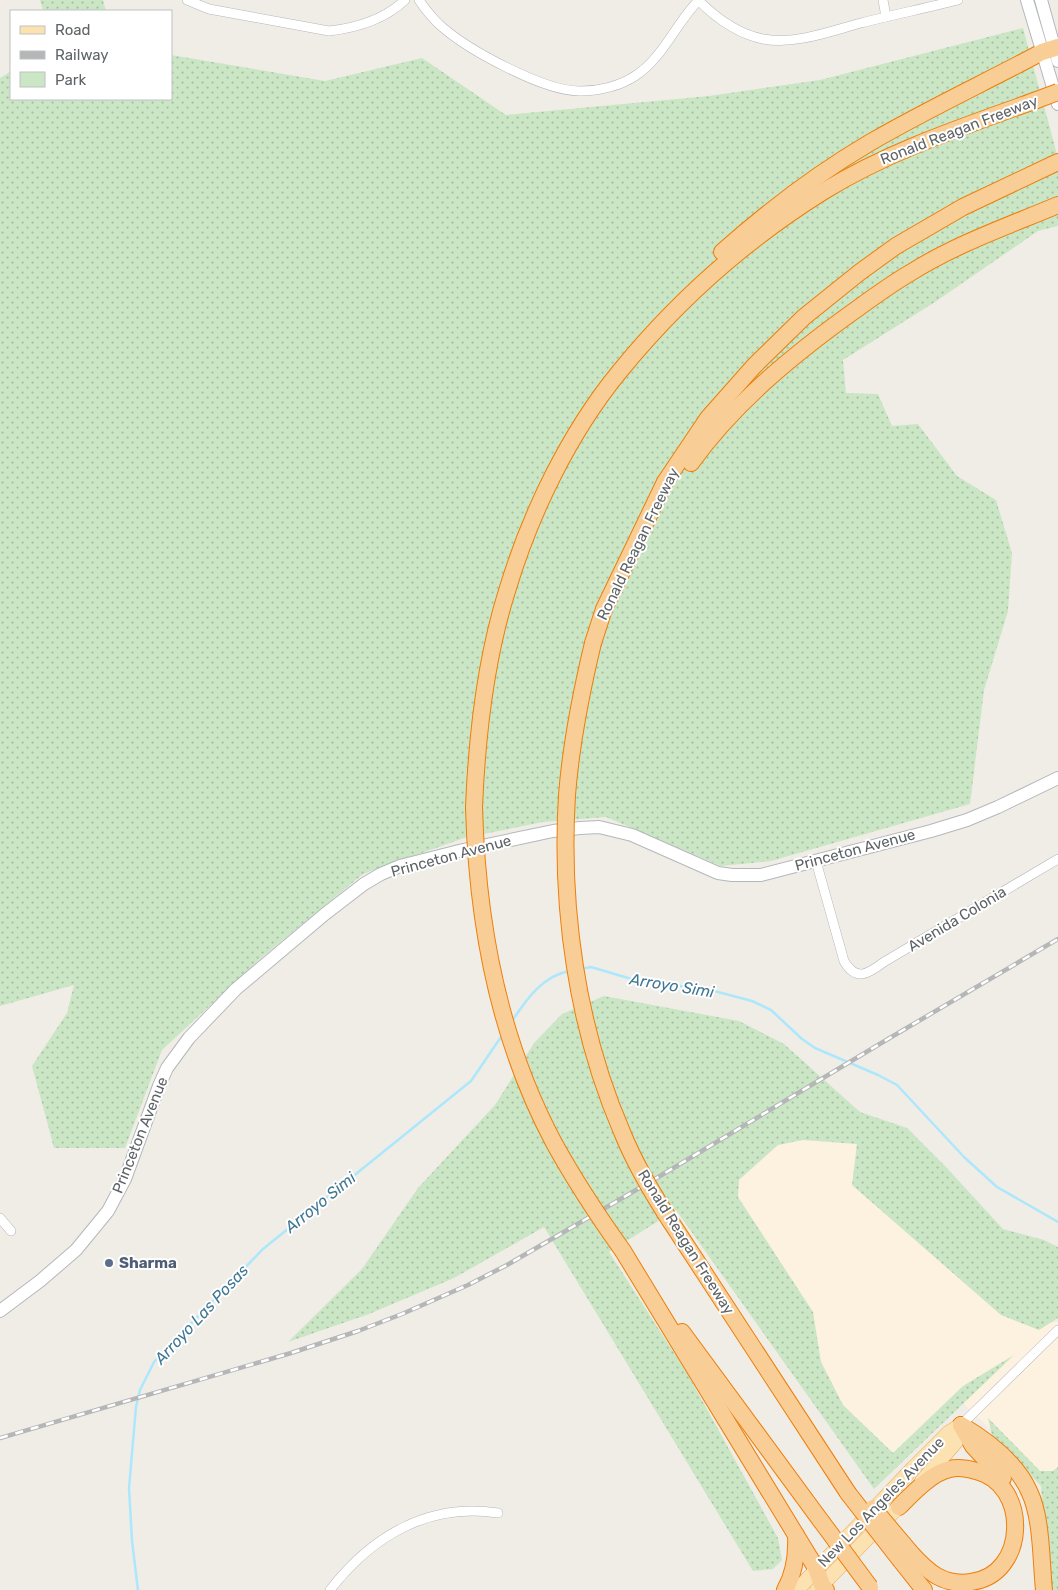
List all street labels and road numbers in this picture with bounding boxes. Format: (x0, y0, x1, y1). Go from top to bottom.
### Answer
street label: Ronald Reagan Freeway (878, 92, 1040, 168)
street label: Ronald Reagan Freeway (593, 465, 683, 623)
street label: Princeton Avenue (793, 825, 917, 875)
street label: Princeton Avenue (389, 831, 513, 881)
street label: Avenida Colonia (905, 883, 1009, 955)
street label: Princeton Avenue (108, 1074, 172, 1196)
street label: Ronald Reagan Freeway (634, 1166, 738, 1318)
street label: New Los Angeles Avenue (814, 1433, 948, 1571)

